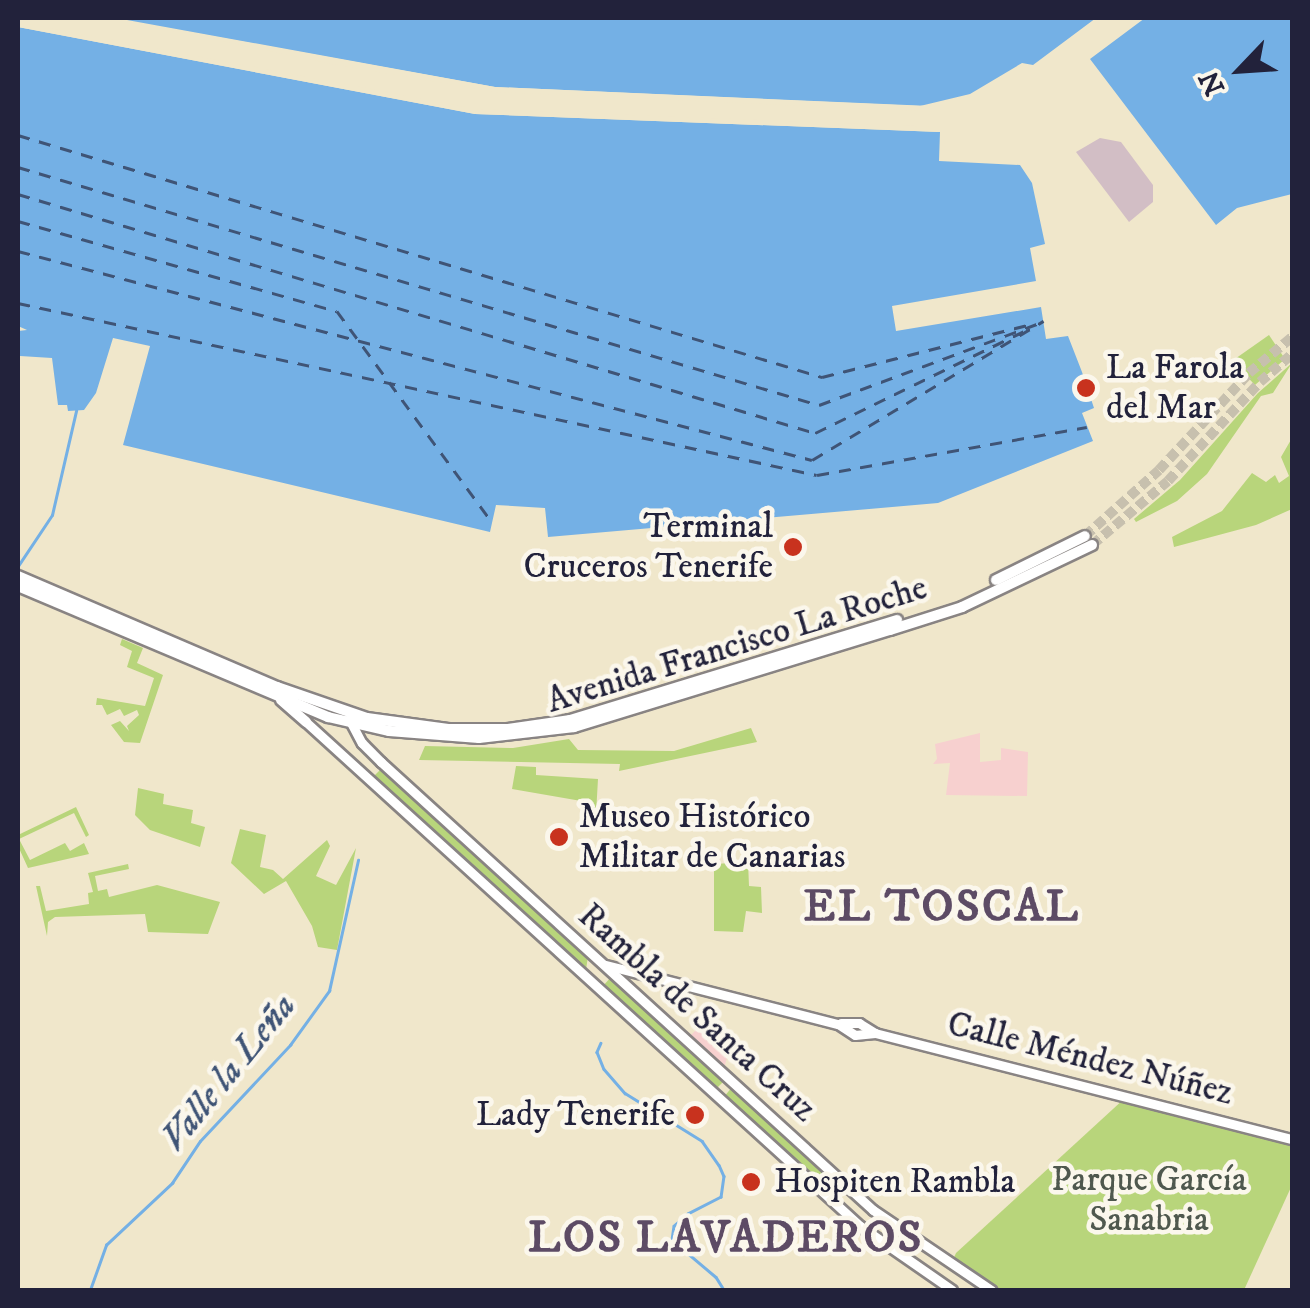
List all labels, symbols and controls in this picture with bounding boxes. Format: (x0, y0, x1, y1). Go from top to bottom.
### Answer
north arrow (1190, 20, 1290, 120)
text: N (1192, 65, 1233, 101)
place label: La Farola del Mar (1106, 347, 1244, 429)
marker: La Farola del Mar (1075, 377, 1097, 399)
place label: Terminal Cruceros Tenerife (524, 506, 773, 588)
marker: Terminal Cruceros Tenerife (782, 536, 804, 558)
street label: Avenida Francisco La Roche (542, 567, 932, 723)
place label: Museo Histórico Militar de Canarias (579, 796, 845, 878)
marker: Museo Histórico Militar de Canarias (548, 826, 570, 848)
district label: EL TOSCAL (803, 881, 1081, 935)
street label: Rambla de Santa Cruz (569, 895, 825, 1131)
water label: Valle la Leña (151, 985, 307, 1161)
street label: Calle Méndez Núñez (943, 1003, 1237, 1115)
place label: Lady Tenerife (476, 1094, 675, 1136)
marker: Lady Tenerife (684, 1104, 706, 1126)
park label: Parque García Sanabria (1051, 1159, 1247, 1241)
place label: Hospiten Rambla (774, 1161, 1015, 1203)
marker: Hospiten Rambla (738, 1169, 764, 1195)
district label: LOS LAVADEROS (528, 1212, 924, 1266)

